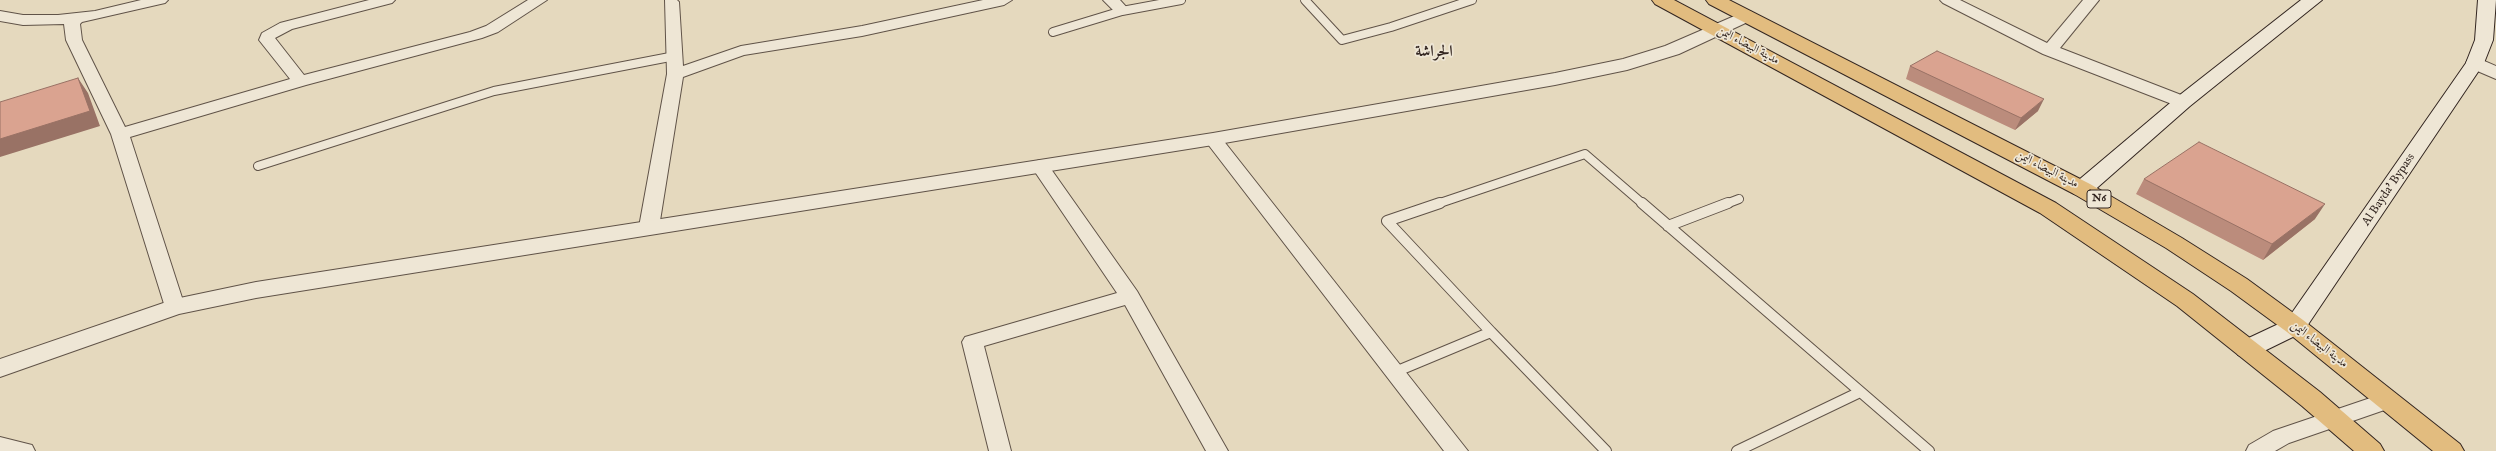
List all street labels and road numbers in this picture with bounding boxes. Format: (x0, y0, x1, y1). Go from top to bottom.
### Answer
street label: مدينة البيضاء اليمن (1714, 24, 1782, 68)
street label: مدينة البيضاء اليمن (2013, 148, 2081, 192)
street label: Al Bayda' Bypass (2360, 151, 2418, 229)
road number: N6 (2087, 190, 2111, 208)
street label: مدينة البيضاء اليمن (2288, 318, 2350, 372)

